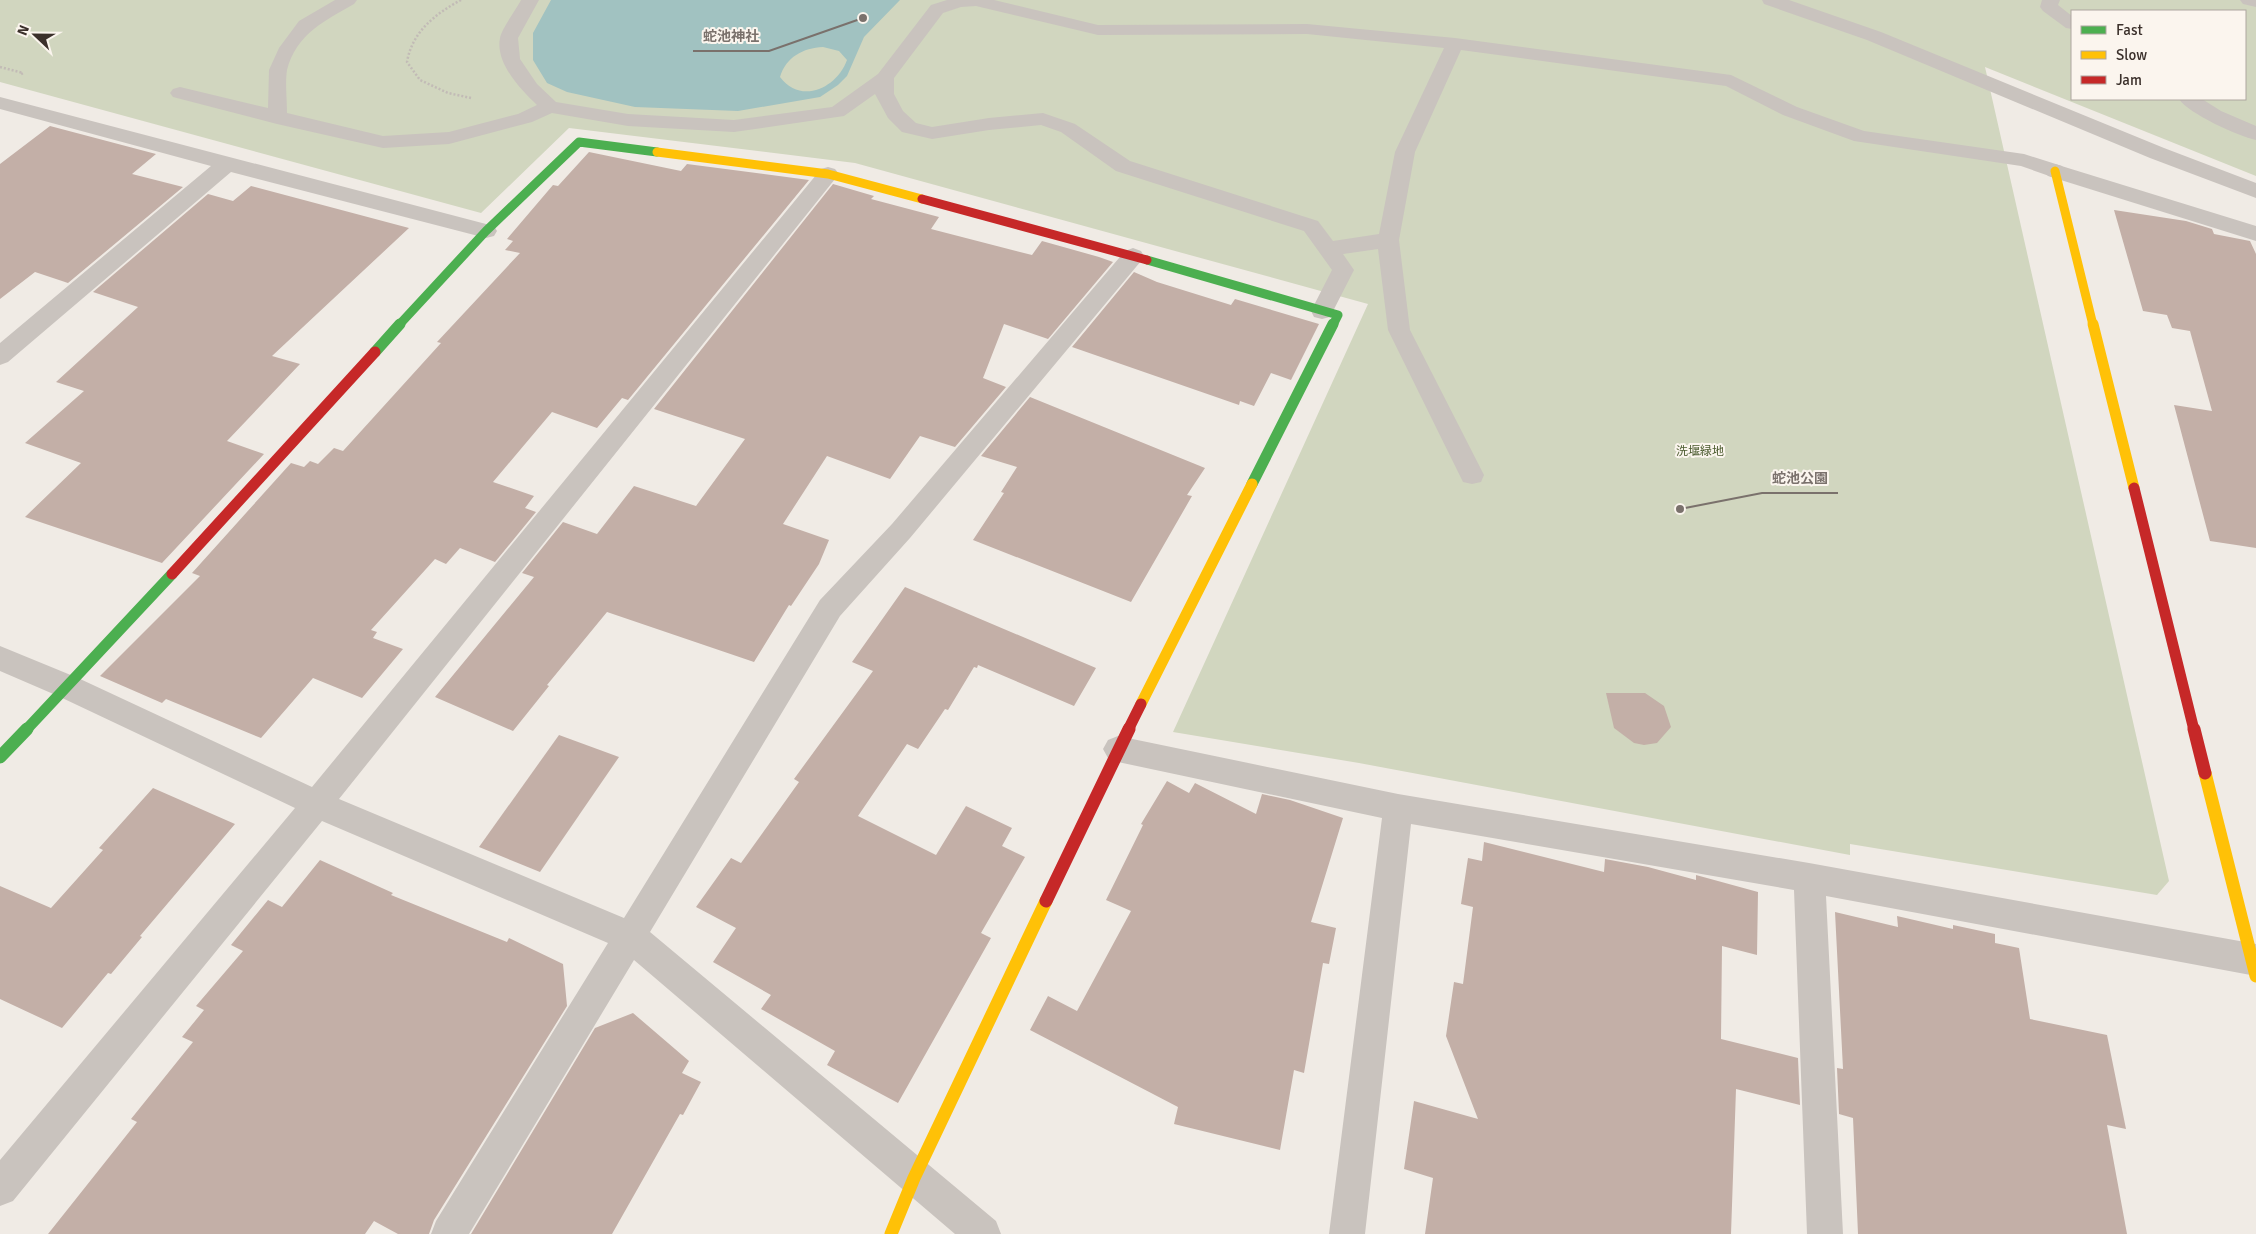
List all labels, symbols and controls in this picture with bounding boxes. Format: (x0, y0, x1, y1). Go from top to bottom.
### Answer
north arrow (10, 10, 60, 60)
legend (2071, 10, 2246, 100)
text: Fast (2116, 21, 2143, 39)
callout: 蛇池神社 (693, 22, 769, 51)
text: N (14, 23, 33, 38)
text: 蛇池神社 (703, 28, 759, 45)
text: Slow (2116, 46, 2147, 64)
text: Jam (2116, 71, 2142, 89)
park label: 洗堰緑地 (1676, 444, 1724, 459)
callout: 蛇池公園 (1762, 464, 1838, 493)
text: 蛇池公園 (1772, 470, 1828, 487)

